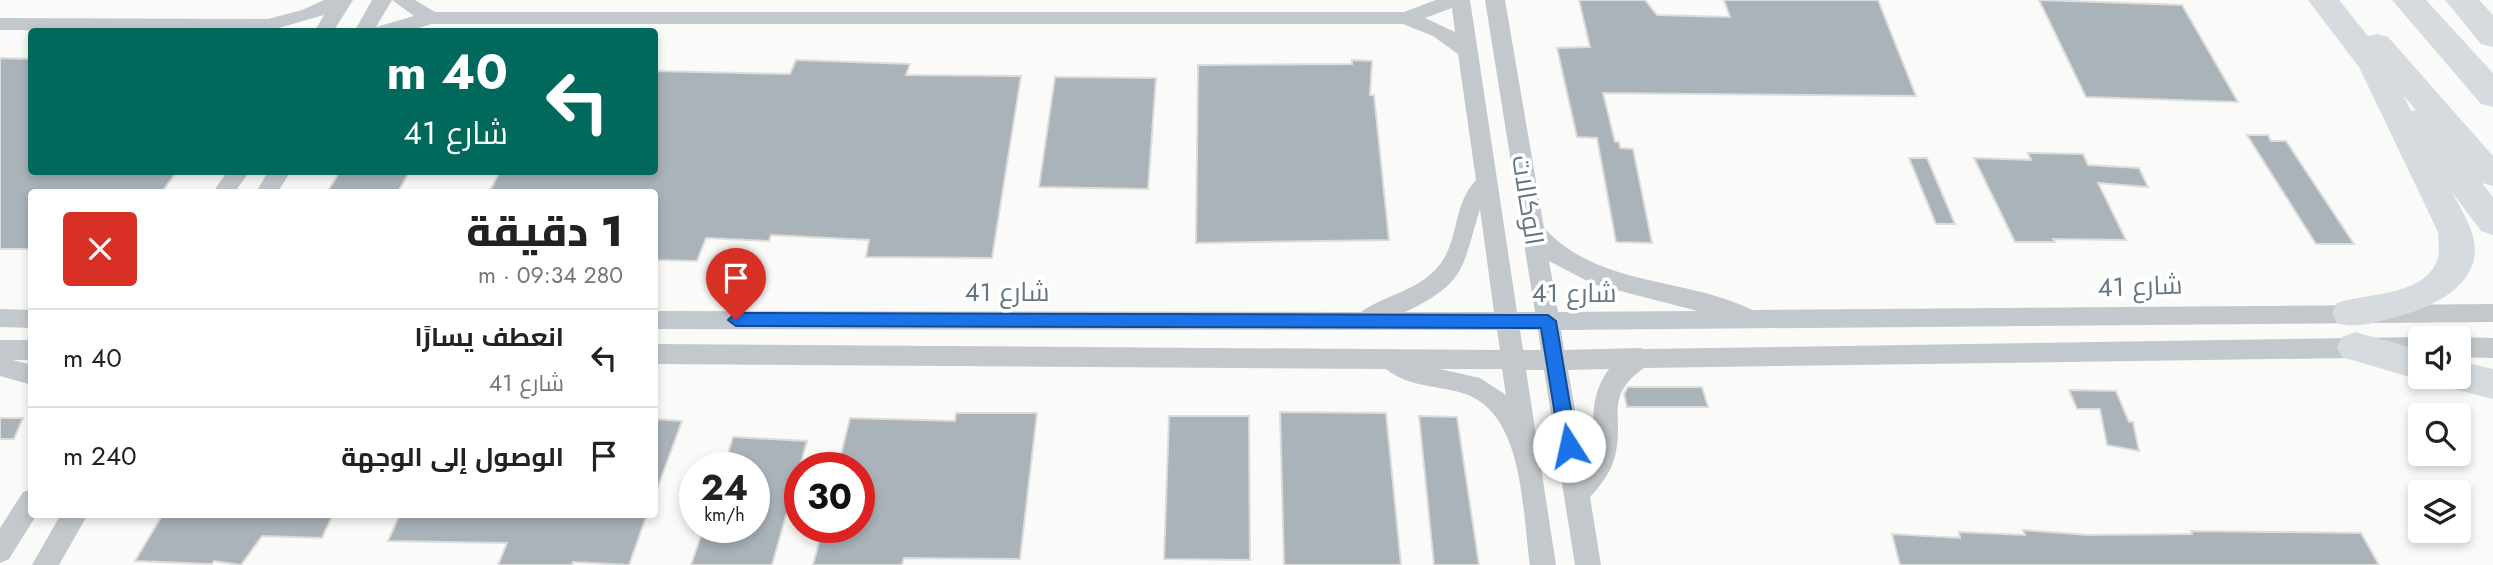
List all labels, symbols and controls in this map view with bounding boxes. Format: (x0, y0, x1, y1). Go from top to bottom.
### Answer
text: 40 m (386, 37, 508, 107)
icon: left (532, 56, 623, 147)
text: شارع 41 (403, 110, 508, 156)
street label: الوكالات (1502, 152, 1554, 248)
text: 1 دقيقة (466, 201, 623, 262)
button: close (63, 212, 137, 286)
pin (706, 248, 766, 320)
text: 280 m · 09:34 (478, 258, 623, 292)
icon: arrive (717, 259, 755, 297)
street label: شارع 41 (2097, 266, 2183, 306)
street label: شارع 41 (964, 273, 1050, 311)
street label: شارع 41 (1531, 274, 1617, 312)
text: انعطف يسارًا (414, 318, 564, 356)
map controls (2408, 326, 2471, 543)
button: sound (2408, 326, 2471, 389)
text: 40 m (63, 339, 122, 377)
icon: left (585, 339, 623, 377)
text: شارع 41 (489, 366, 564, 400)
button: search (2408, 403, 2471, 466)
position arrow (1532, 409, 1606, 483)
text: 240 m (63, 437, 137, 475)
icon: arrive (585, 437, 623, 475)
text: الوصول إلى الوجهة (341, 438, 564, 476)
speed limit sign: 30 (784, 452, 875, 543)
text: 24 (701, 463, 748, 513)
button: layers (2408, 480, 2471, 543)
text: km/h (704, 502, 745, 528)

